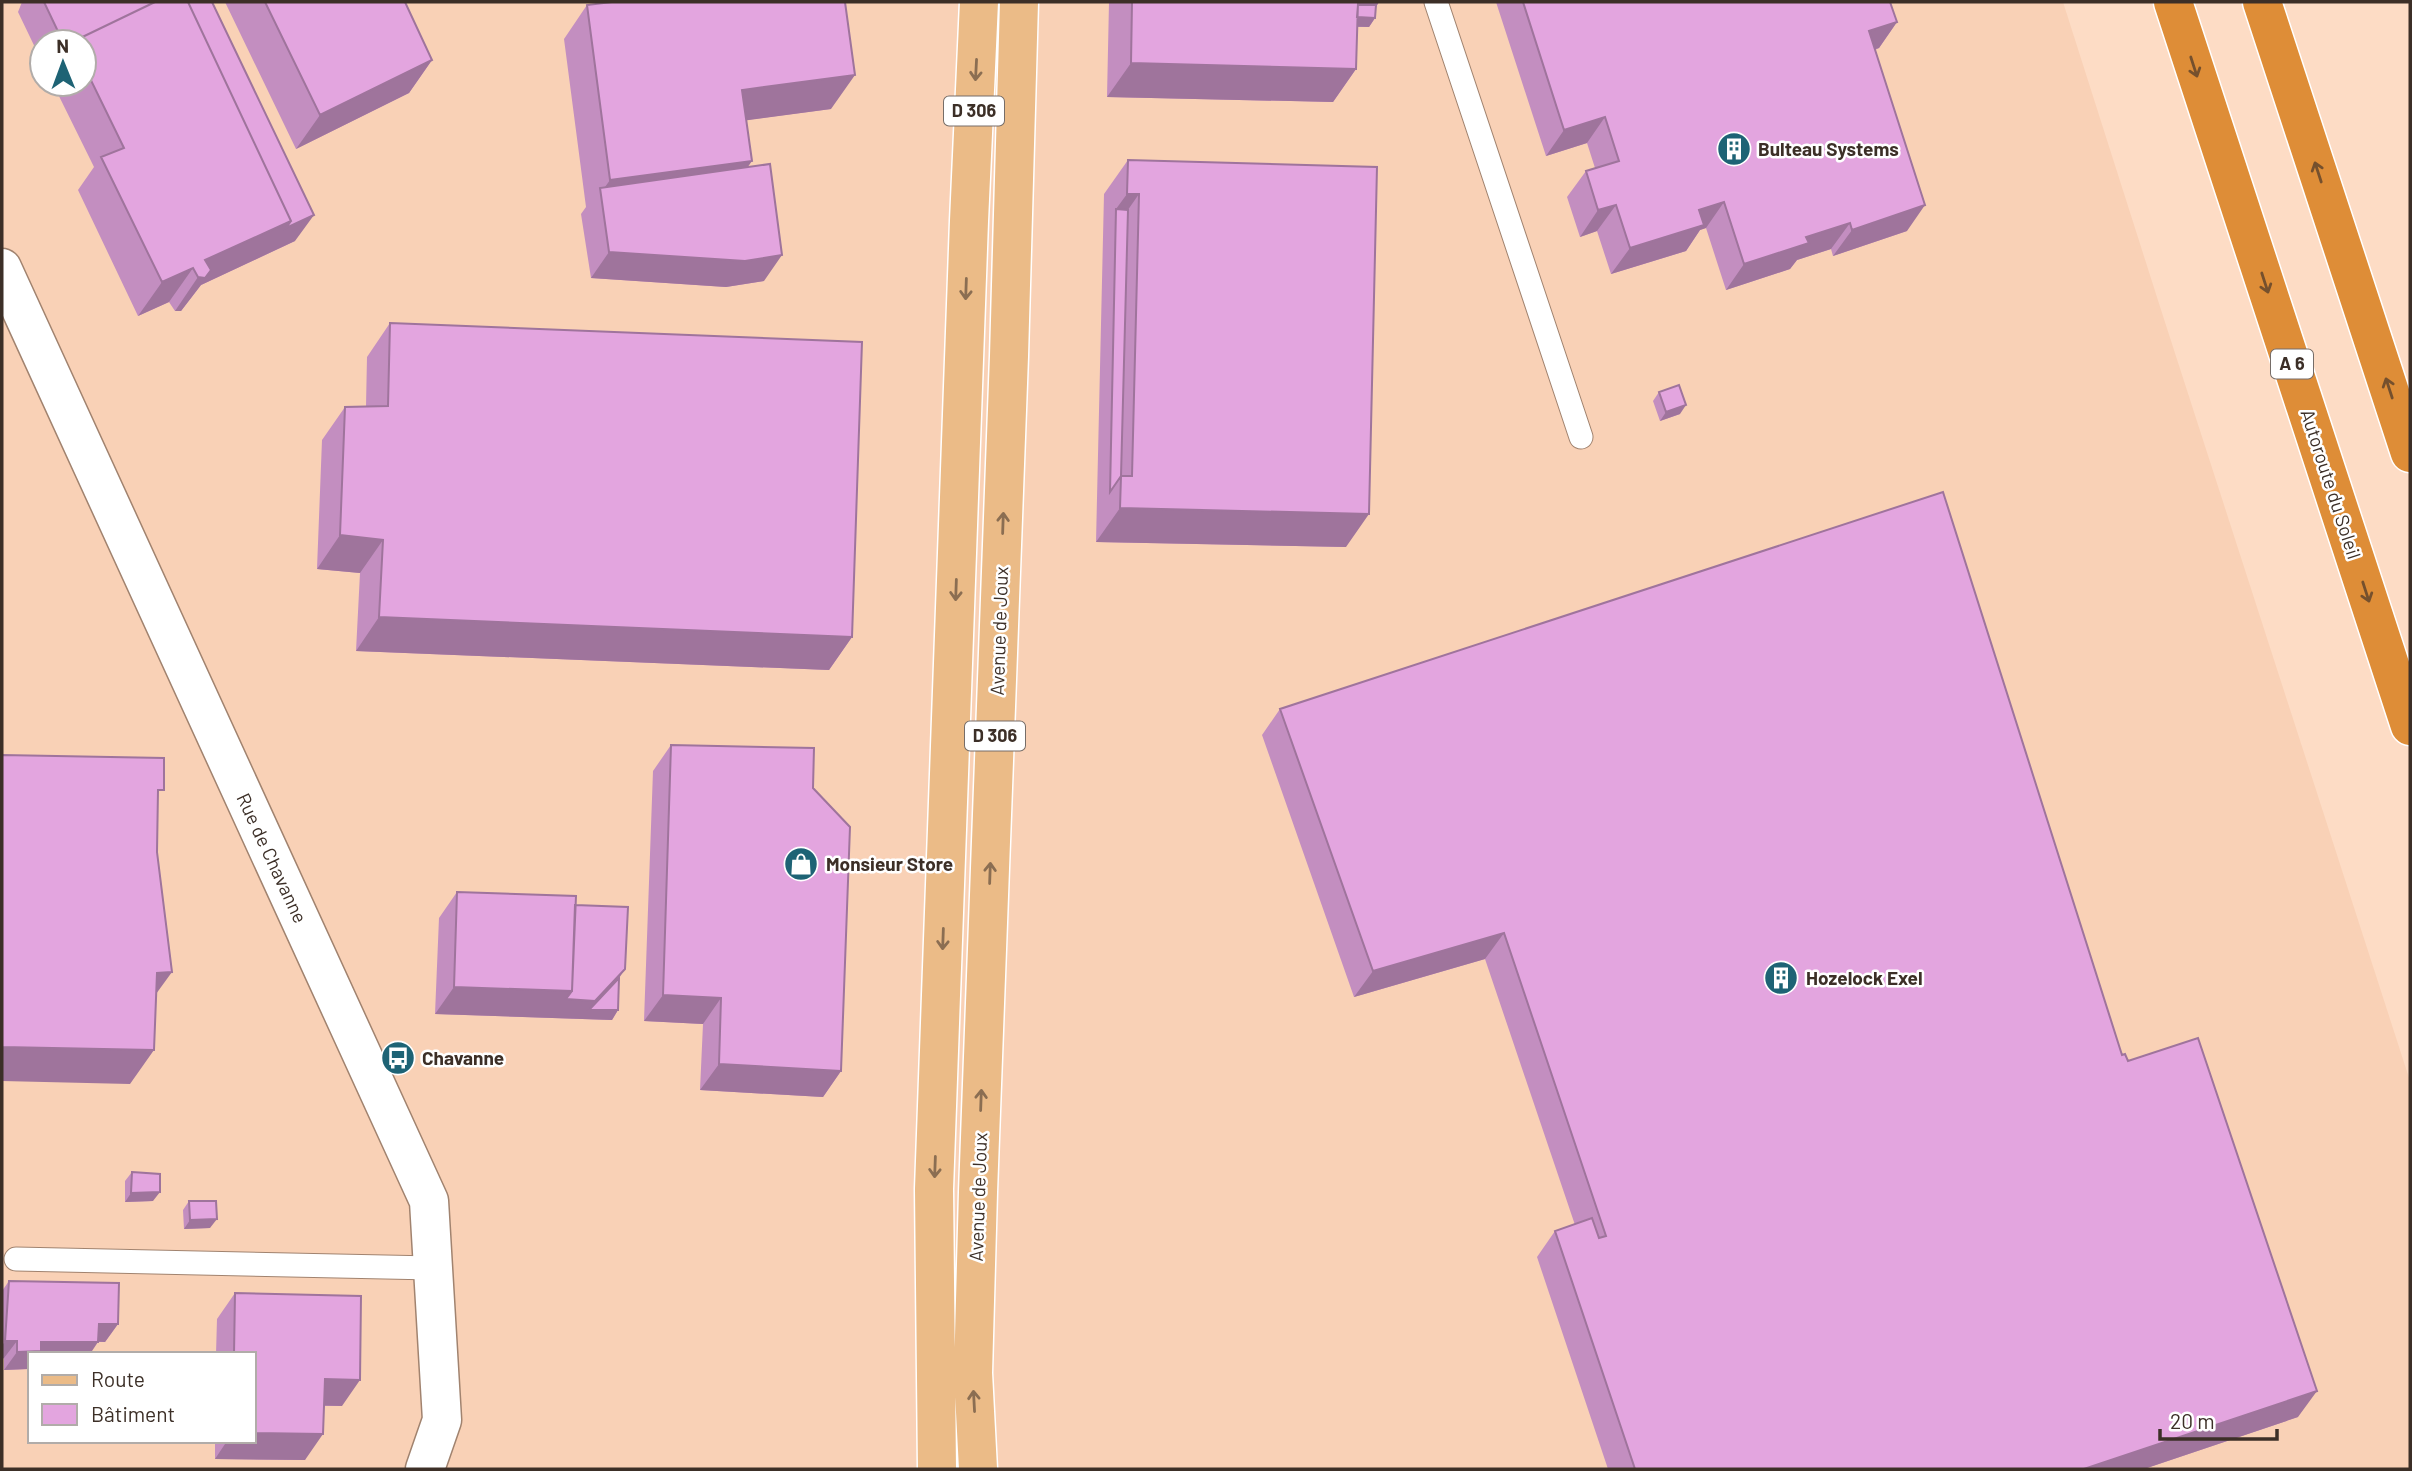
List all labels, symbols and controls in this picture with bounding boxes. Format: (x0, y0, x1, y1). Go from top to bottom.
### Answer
north arrow (28, 28, 98, 98)
text: N (56, 34, 69, 57)
one-way arrow (2189, 55, 2201, 77)
one-way arrow (969, 58, 982, 81)
road number: D 306 (944, 96, 1004, 126)
building icon: Bulteau Systems (1715, 130, 1753, 168)
place label: Bulteau Systems (1758, 137, 1899, 160)
one-way arrow (2311, 161, 2323, 183)
one-way arrow (2260, 271, 2272, 293)
one-way arrow (960, 277, 973, 300)
road number: A 6 (2271, 350, 2313, 378)
one-way arrow (2382, 377, 2394, 399)
street label: Autoroute du Soleil (2296, 406, 2367, 562)
one-way arrow (996, 512, 1010, 535)
street label: Avenue de Joux (985, 566, 1012, 696)
one-way arrow (949, 578, 962, 601)
one-way arrow (2361, 581, 2374, 603)
road number: D 306 (965, 722, 1025, 750)
street label: Rue de Chavanne (232, 789, 313, 926)
shop icon: Monsieur Store (782, 845, 820, 883)
place label: Monsieur Store (826, 852, 953, 875)
one-way arrow (983, 862, 996, 885)
one-way arrow (937, 928, 950, 951)
building icon: Hozelock Exel (1762, 959, 1800, 997)
place label: Hozelock Exel (1806, 966, 1923, 989)
bus stop icon: Chavanne (379, 1039, 417, 1077)
place label: Chavanne (422, 1046, 504, 1069)
one-way arrow (975, 1089, 988, 1112)
street label: Avenue de Joux (964, 1132, 991, 1262)
one-way arrow (928, 1155, 942, 1178)
legend (28, 1352, 256, 1443)
text: Route (91, 1366, 145, 1391)
one-way arrow (968, 1390, 981, 1413)
scale bar (2160, 1398, 2277, 1442)
text: Bâtiment (91, 1401, 175, 1426)
text: 20 m (2170, 1408, 2215, 1433)

